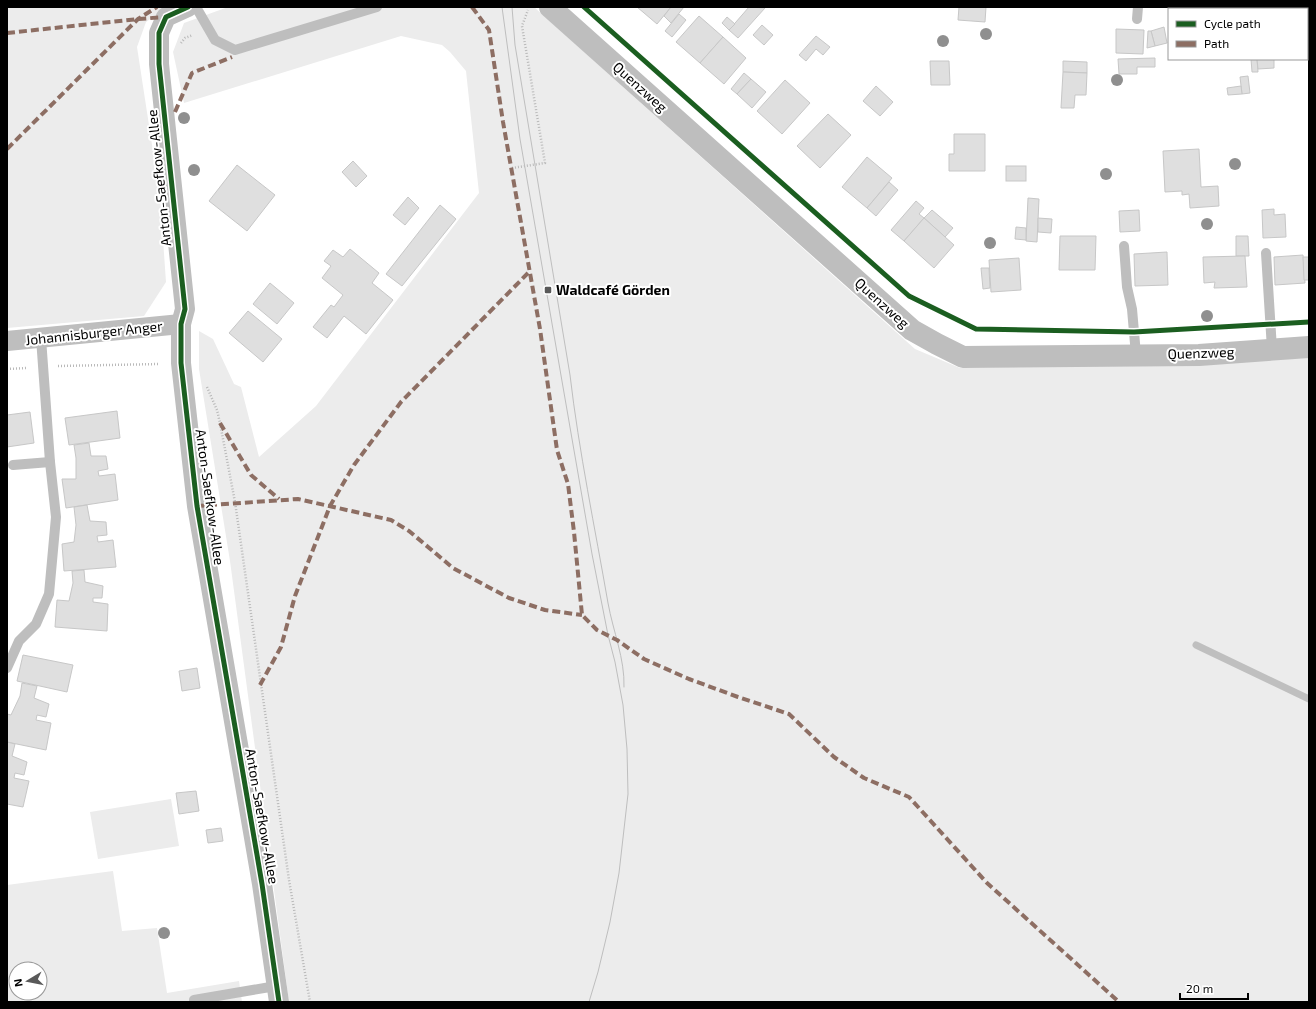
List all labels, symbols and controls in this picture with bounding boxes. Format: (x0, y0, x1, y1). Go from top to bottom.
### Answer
legend (1168, 8, 1308, 60)
text: Cycle path (1204, 16, 1261, 30)
text: Path (1204, 36, 1229, 50)
street label: Quenzweg (610, 58, 671, 115)
street label: Anton-Saefkow-Allee (143, 109, 174, 247)
street label: Quenzweg (852, 274, 913, 331)
place label: Waldcafé Görden (556, 281, 670, 298)
marker: Waldcafé Görden (543, 285, 553, 295)
street label: Johannisburger Anger (24, 317, 164, 348)
street label: Quenzweg (1167, 343, 1235, 362)
street label: Anton-Saefkow-Allee (193, 428, 228, 566)
street label: Anton-Saefkow-Allee (242, 747, 283, 885)
north arrow (8, 961, 48, 1001)
scale bar (1180, 975, 1248, 1001)
text: N (11, 978, 25, 988)
text: 20 m (1186, 981, 1213, 995)

